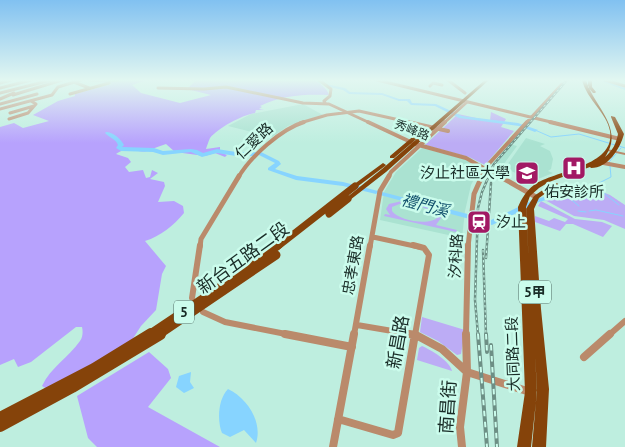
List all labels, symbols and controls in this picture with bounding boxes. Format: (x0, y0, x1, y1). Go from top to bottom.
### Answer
street label: 秀峰路 (393, 116, 432, 143)
street label: 仁愛路 (231, 118, 277, 163)
hospital icon: 佑安診所 (561, 155, 587, 181)
school or university icon: 汐止社區大學 (514, 160, 540, 186)
place label: 汐止社區大學 (420, 163, 510, 182)
place label: 佑安診所 (544, 182, 604, 201)
water label: 禮門溪 (399, 189, 453, 221)
station icon: 汐止 (466, 209, 492, 235)
place label: 汐止 (496, 212, 526, 231)
street label: 新台五路二段 (192, 217, 293, 299)
street label: 汐科路 (445, 233, 466, 279)
street label: 忠孝東路 (338, 234, 367, 296)
road number: 5甲 (519, 280, 551, 304)
road number: 5 (174, 300, 194, 324)
street label: 新昌路 (381, 313, 414, 370)
street label: 大同路二段 (502, 316, 523, 392)
street label: 南昌街 (434, 379, 461, 435)

